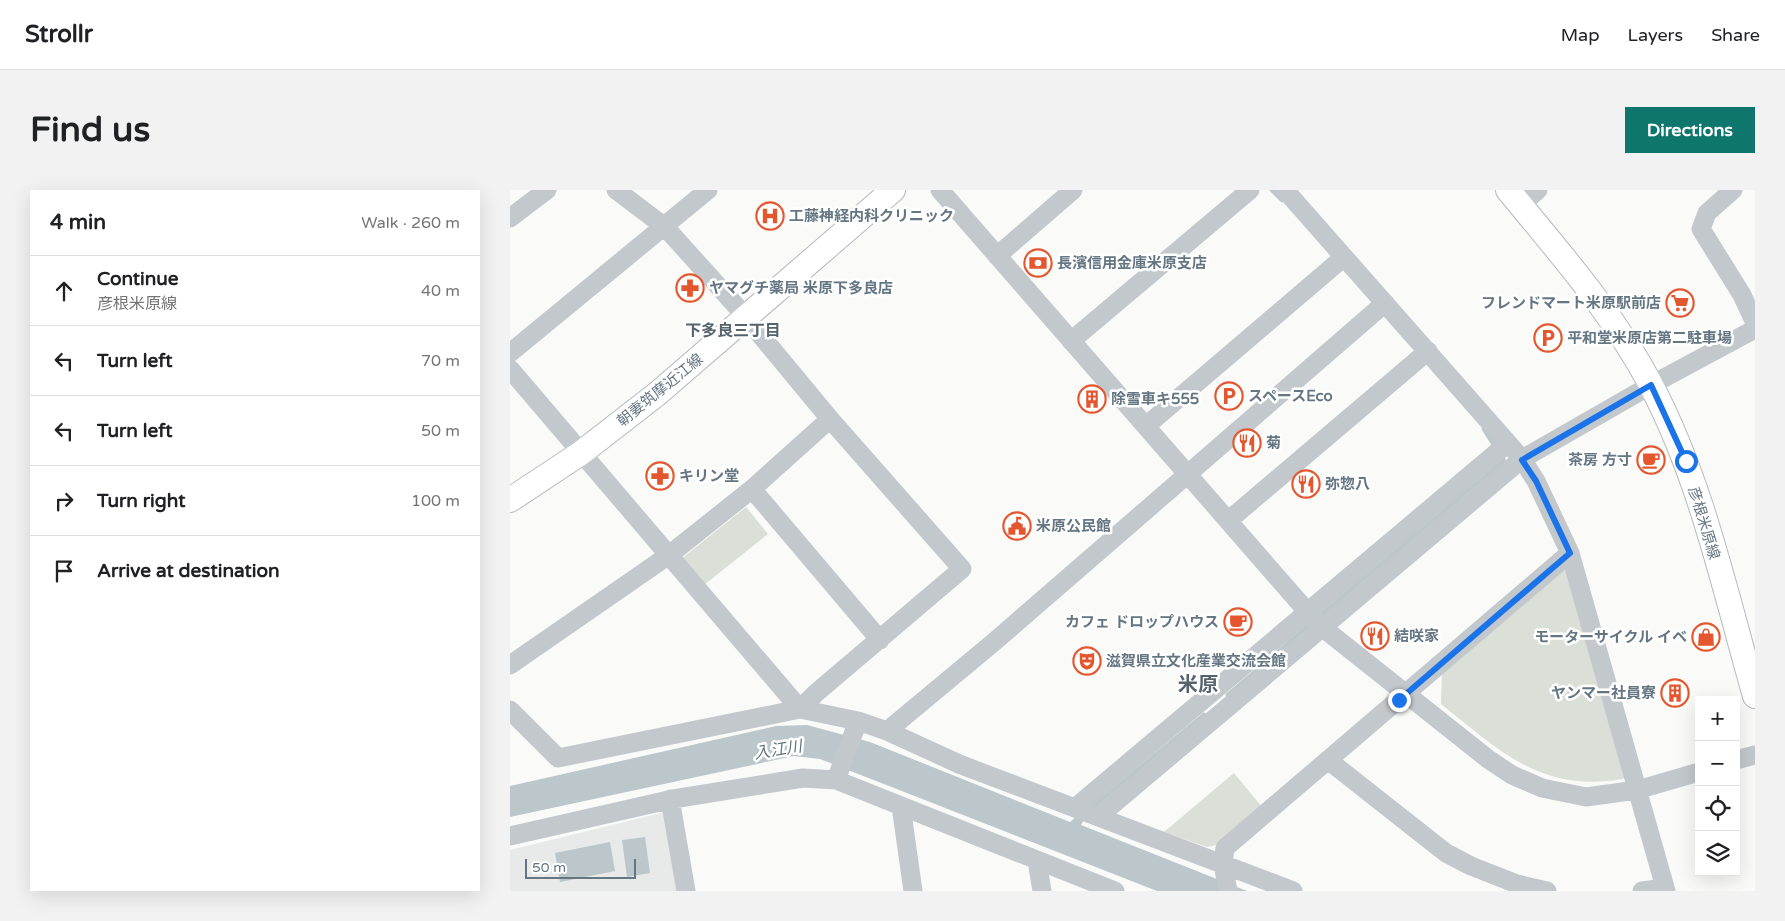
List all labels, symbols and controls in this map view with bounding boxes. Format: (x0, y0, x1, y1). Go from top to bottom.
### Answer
text: Strollr (25, 20, 93, 49)
text: Map (1561, 24, 1600, 46)
text: Layers (1628, 24, 1683, 46)
text: Share (1711, 24, 1760, 46)
button: Directions (1625, 107, 1755, 153)
text: Find us (30, 109, 150, 151)
hospital icon: 工藤神経内科クリニック (755, 201, 785, 231)
place label: 工藤神経内科クリニック (789, 207, 954, 225)
text: 4 min (50, 210, 106, 235)
text: Walk · 260 m (361, 213, 460, 233)
bank icon: 長濱信用金庫米原支店 (1023, 248, 1053, 278)
place label: 長濱信用金庫米原支店 (1057, 254, 1207, 272)
text: Continue (97, 268, 179, 290)
pharmacy icon: ヤマグチ薬局 米原下多良店 (675, 273, 705, 303)
icon: ahead (50, 277, 78, 305)
place label: ヤマグチ薬局 米原下多良店 (709, 279, 893, 297)
text: 40 m (421, 281, 460, 301)
supermarket icon: フレンドマート米原駅前店 (1665, 288, 1695, 318)
text: 彦根米原線 (97, 294, 177, 314)
place label: フレンドマート米原駅前店 (1481, 294, 1661, 312)
district label: 下多良三丁目 (685, 321, 781, 341)
parking icon: 平和堂米原店第二駐車場 (1533, 323, 1563, 353)
place label: 平和堂米原店第二駐車場 (1567, 329, 1732, 347)
icon: left (50, 347, 78, 375)
text: Turn left (97, 350, 173, 372)
street label: 朝妻筑摩近江線 (614, 350, 706, 430)
text: 70 m (421, 351, 460, 371)
parking icon: スペースEco (1214, 381, 1244, 411)
building icon: 除雪車キ555 (1077, 384, 1107, 414)
place label: スペースEco (1248, 387, 1333, 405)
place label: 除雪車キ555 (1111, 390, 1199, 408)
icon: left (50, 417, 78, 445)
text: Turn left (97, 420, 173, 442)
text: 50 m (421, 421, 460, 441)
restaurant icon: 菊 (1232, 428, 1262, 458)
place label: 菊 (1266, 434, 1281, 452)
cafe icon: 茶房 方寸 (1636, 445, 1666, 475)
route start (1675, 450, 1698, 473)
place label: 茶房 方寸 (1568, 451, 1632, 469)
pharmacy icon: キリン堂 (645, 461, 675, 491)
place label: キリン堂 (679, 467, 739, 485)
restaurant icon: 弥惣八 (1291, 469, 1321, 499)
place label: 弥惣八 (1325, 475, 1370, 493)
street label: 彦根米原線 (1684, 484, 1724, 562)
icon: right (50, 487, 78, 515)
text: Turn right (97, 490, 185, 512)
text: 100 m (411, 491, 460, 511)
public building icon: 米原公民館 (1002, 511, 1032, 541)
place label: 米原公民館 (1036, 517, 1111, 535)
icon: arrive (50, 557, 78, 585)
text: Arrive at destination (97, 560, 280, 582)
cafe icon: カフェ ドロップハウス (1223, 607, 1253, 637)
place label: カフェ ドロップハウス (1065, 613, 1219, 631)
restaurant icon: 結咲家 (1360, 621, 1390, 651)
shop icon: モーターサイクル イベ (1691, 622, 1721, 652)
place label: 結咲家 (1394, 627, 1439, 645)
place label: モーターサイクル イベ (1534, 628, 1687, 646)
theatre icon: 滋賀県立文化産業交流会館 (1072, 646, 1102, 676)
place label: 滋賀県立文化産業交流会館 (1106, 652, 1286, 670)
district label: 米原 (1178, 673, 1218, 697)
building icon: ヤンマー社員寮 (1660, 678, 1690, 708)
place label: ヤンマー社員寮 (1551, 684, 1656, 702)
route end (1388, 689, 1411, 712)
map controls (1695, 696, 1740, 876)
button: + (1695, 696, 1740, 741)
water label: 入江川 (753, 736, 805, 764)
button: − (1695, 741, 1740, 786)
button: locate (1695, 786, 1740, 831)
button: layers (1695, 831, 1740, 876)
scale bar (525, 856, 636, 879)
text: 50 m (532, 859, 566, 876)

